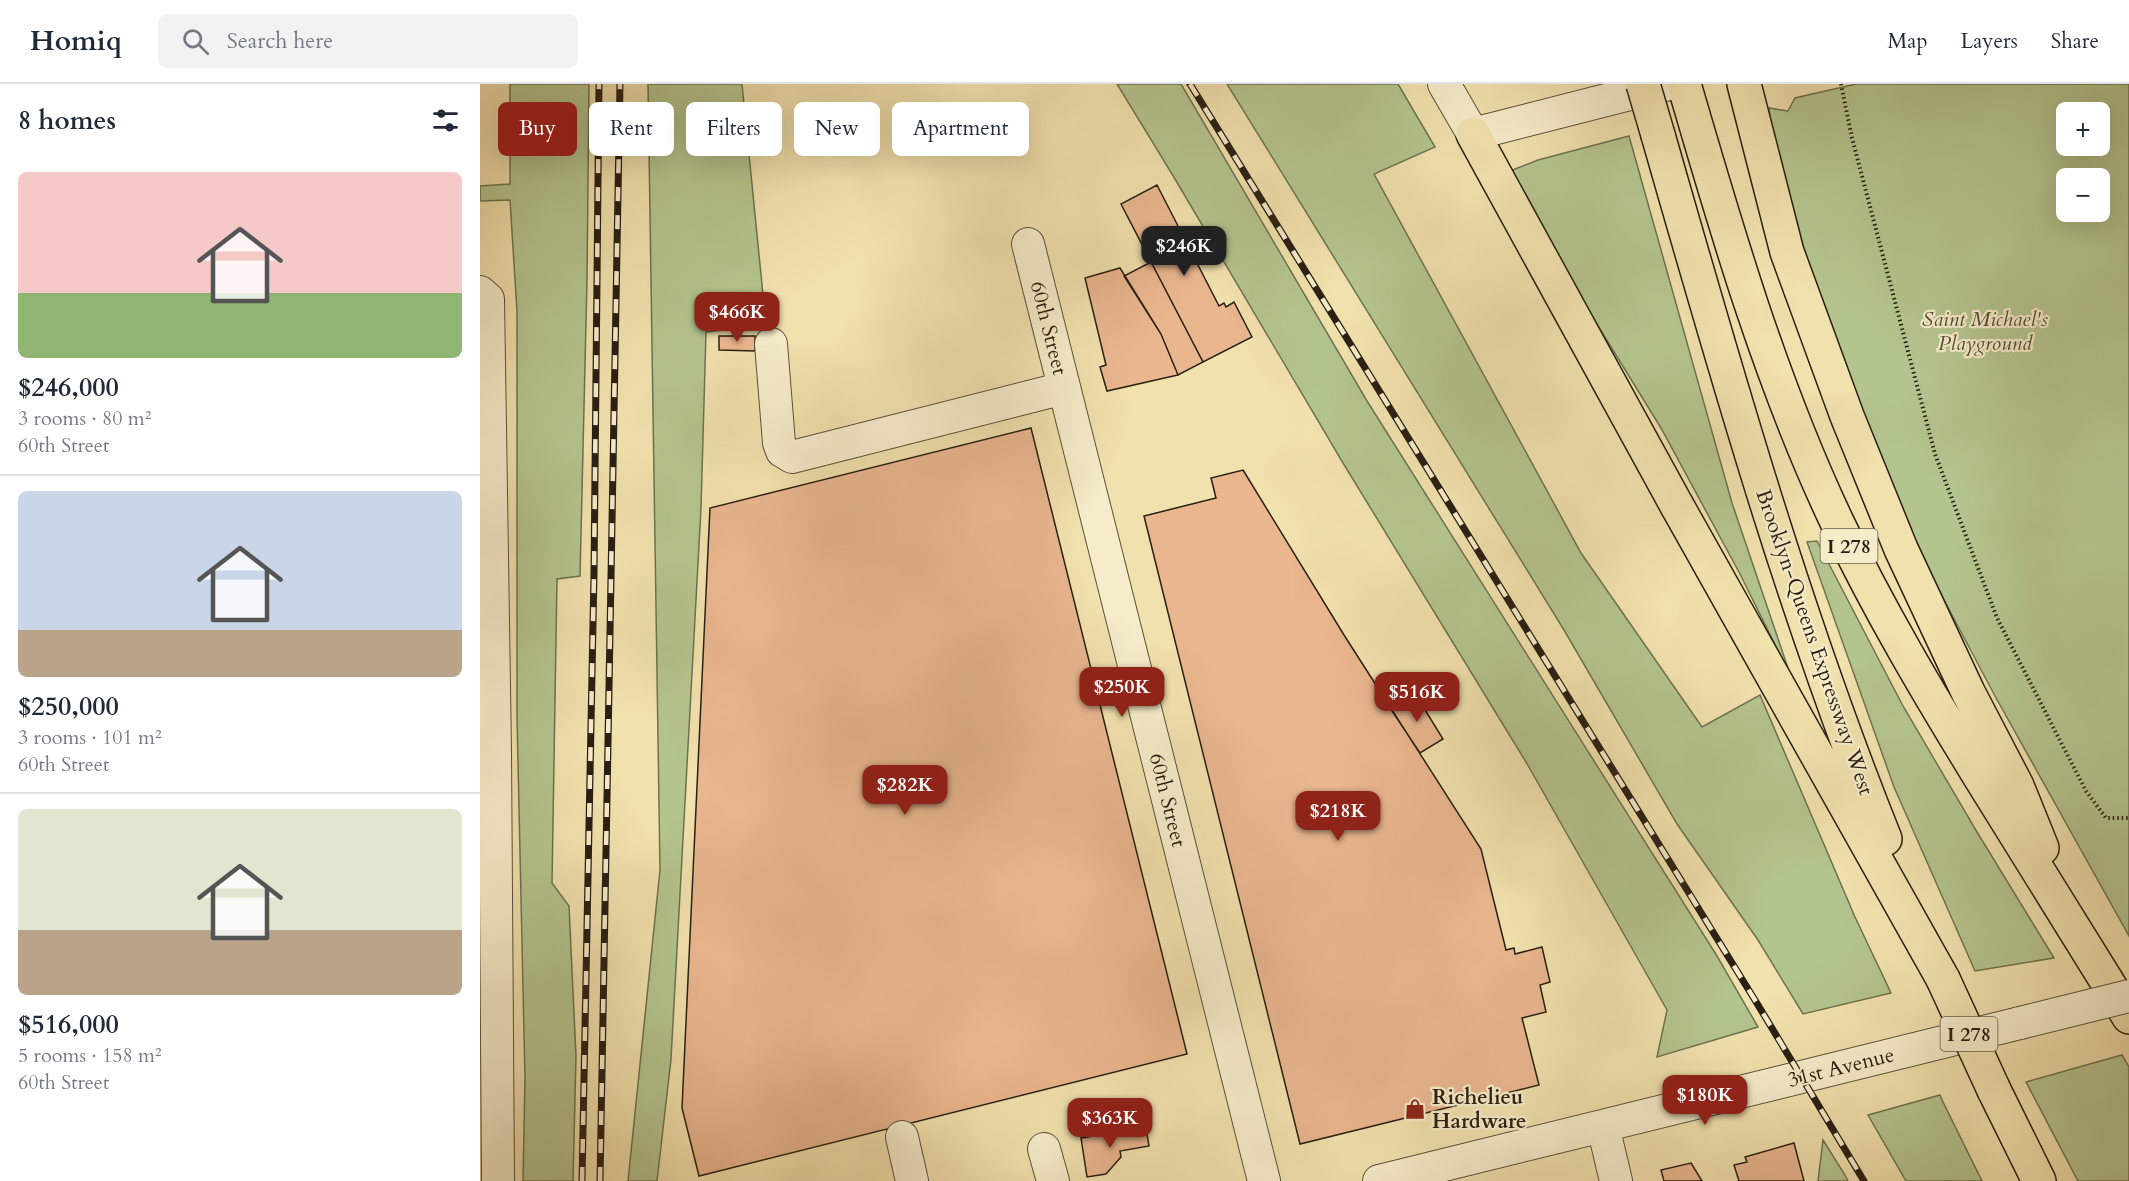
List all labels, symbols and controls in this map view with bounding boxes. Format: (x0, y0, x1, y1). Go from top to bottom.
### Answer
search box (158, 14, 578, 68)
text: Homiq (30, 22, 122, 60)
icon: search (179, 25, 212, 58)
text: Search here (227, 26, 333, 56)
text: Map (1888, 27, 1928, 56)
text: Layers (1961, 27, 2018, 56)
text: Share (2051, 27, 2099, 56)
chip: Buy (498, 102, 577, 156)
chip: Rent (589, 102, 674, 156)
chip: Filters (686, 102, 782, 156)
chip: New (794, 102, 880, 156)
chip: Apartment (892, 102, 1029, 156)
map controls (2056, 102, 2110, 222)
button: + (2056, 102, 2110, 156)
text: 8 homes (18, 103, 116, 138)
icon: filters (429, 104, 462, 137)
button: − (2056, 168, 2110, 222)
icon: home (186, 211, 294, 319)
pin: $246K (1142, 226, 1226, 277)
text: $246K (1155, 232, 1213, 259)
street label: 60th Street (1023, 278, 1074, 378)
pin: $466K (695, 292, 779, 343)
text: $466K (708, 298, 766, 325)
park label: Saint Michael's Playground (1922, 305, 2048, 358)
text: $246,000 (18, 370, 119, 405)
text: 3 rooms · 80 m² (18, 405, 151, 432)
text: 60th Street (18, 432, 109, 459)
street label: Brooklyn-Queens Expressway West (1748, 485, 1881, 799)
road number: I 278 (1820, 529, 1878, 563)
icon: home (186, 530, 294, 638)
pin: $250K (1080, 667, 1164, 718)
pin: $516K (1375, 672, 1459, 723)
text: $250K (1093, 673, 1151, 700)
text: $516K (1388, 678, 1446, 705)
text: $250,000 (18, 689, 119, 724)
text: 3 rooms · 101 m² (18, 724, 162, 751)
street label: 60th Street (1142, 750, 1193, 850)
text: 60th Street (18, 751, 109, 778)
pin: $282K (863, 765, 947, 816)
text: $282K (876, 771, 934, 798)
pin: $218K (1296, 791, 1380, 842)
text: $218K (1309, 797, 1367, 824)
icon: home (186, 848, 294, 956)
text: $516,000 (18, 1007, 119, 1042)
road number: I 278 (1940, 1017, 1998, 1051)
street label: 31st Avenue (1785, 1040, 1897, 1095)
text: 5 rooms · 158 m² (18, 1042, 162, 1069)
text: 60th Street (18, 1069, 109, 1096)
pin: $180K (1663, 1075, 1747, 1126)
text: $180K (1676, 1081, 1734, 1108)
place label: Richelieu Hardware (1432, 1083, 1526, 1136)
shop icon: Richelieu Hardware (1403, 1097, 1427, 1121)
pin: $363K (1068, 1098, 1152, 1149)
text: $363K (1081, 1104, 1139, 1131)

